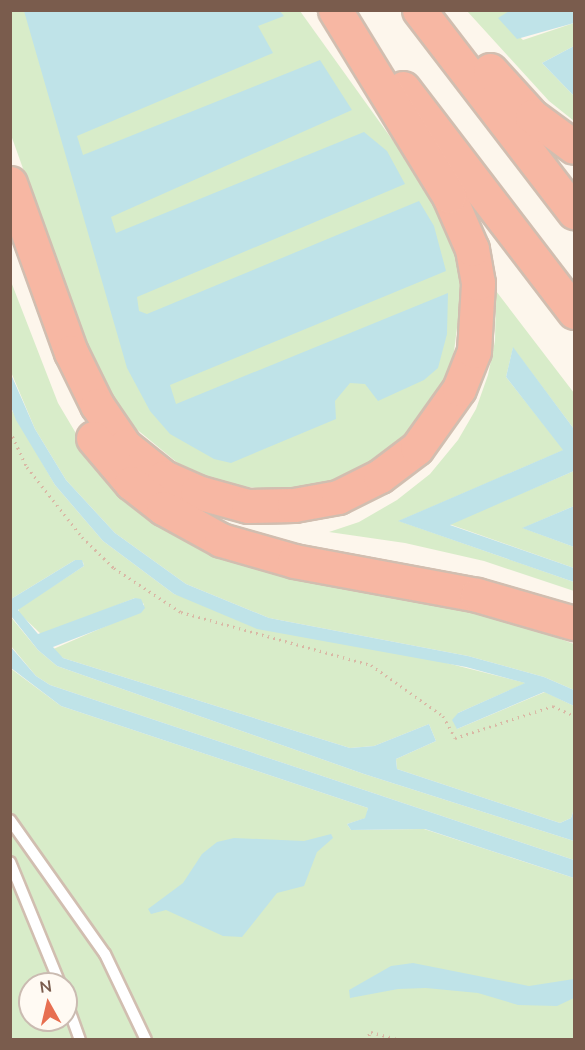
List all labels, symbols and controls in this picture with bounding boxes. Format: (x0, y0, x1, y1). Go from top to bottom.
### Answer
north arrow (18, 972, 78, 1032)
text: N (38, 975, 53, 997)

